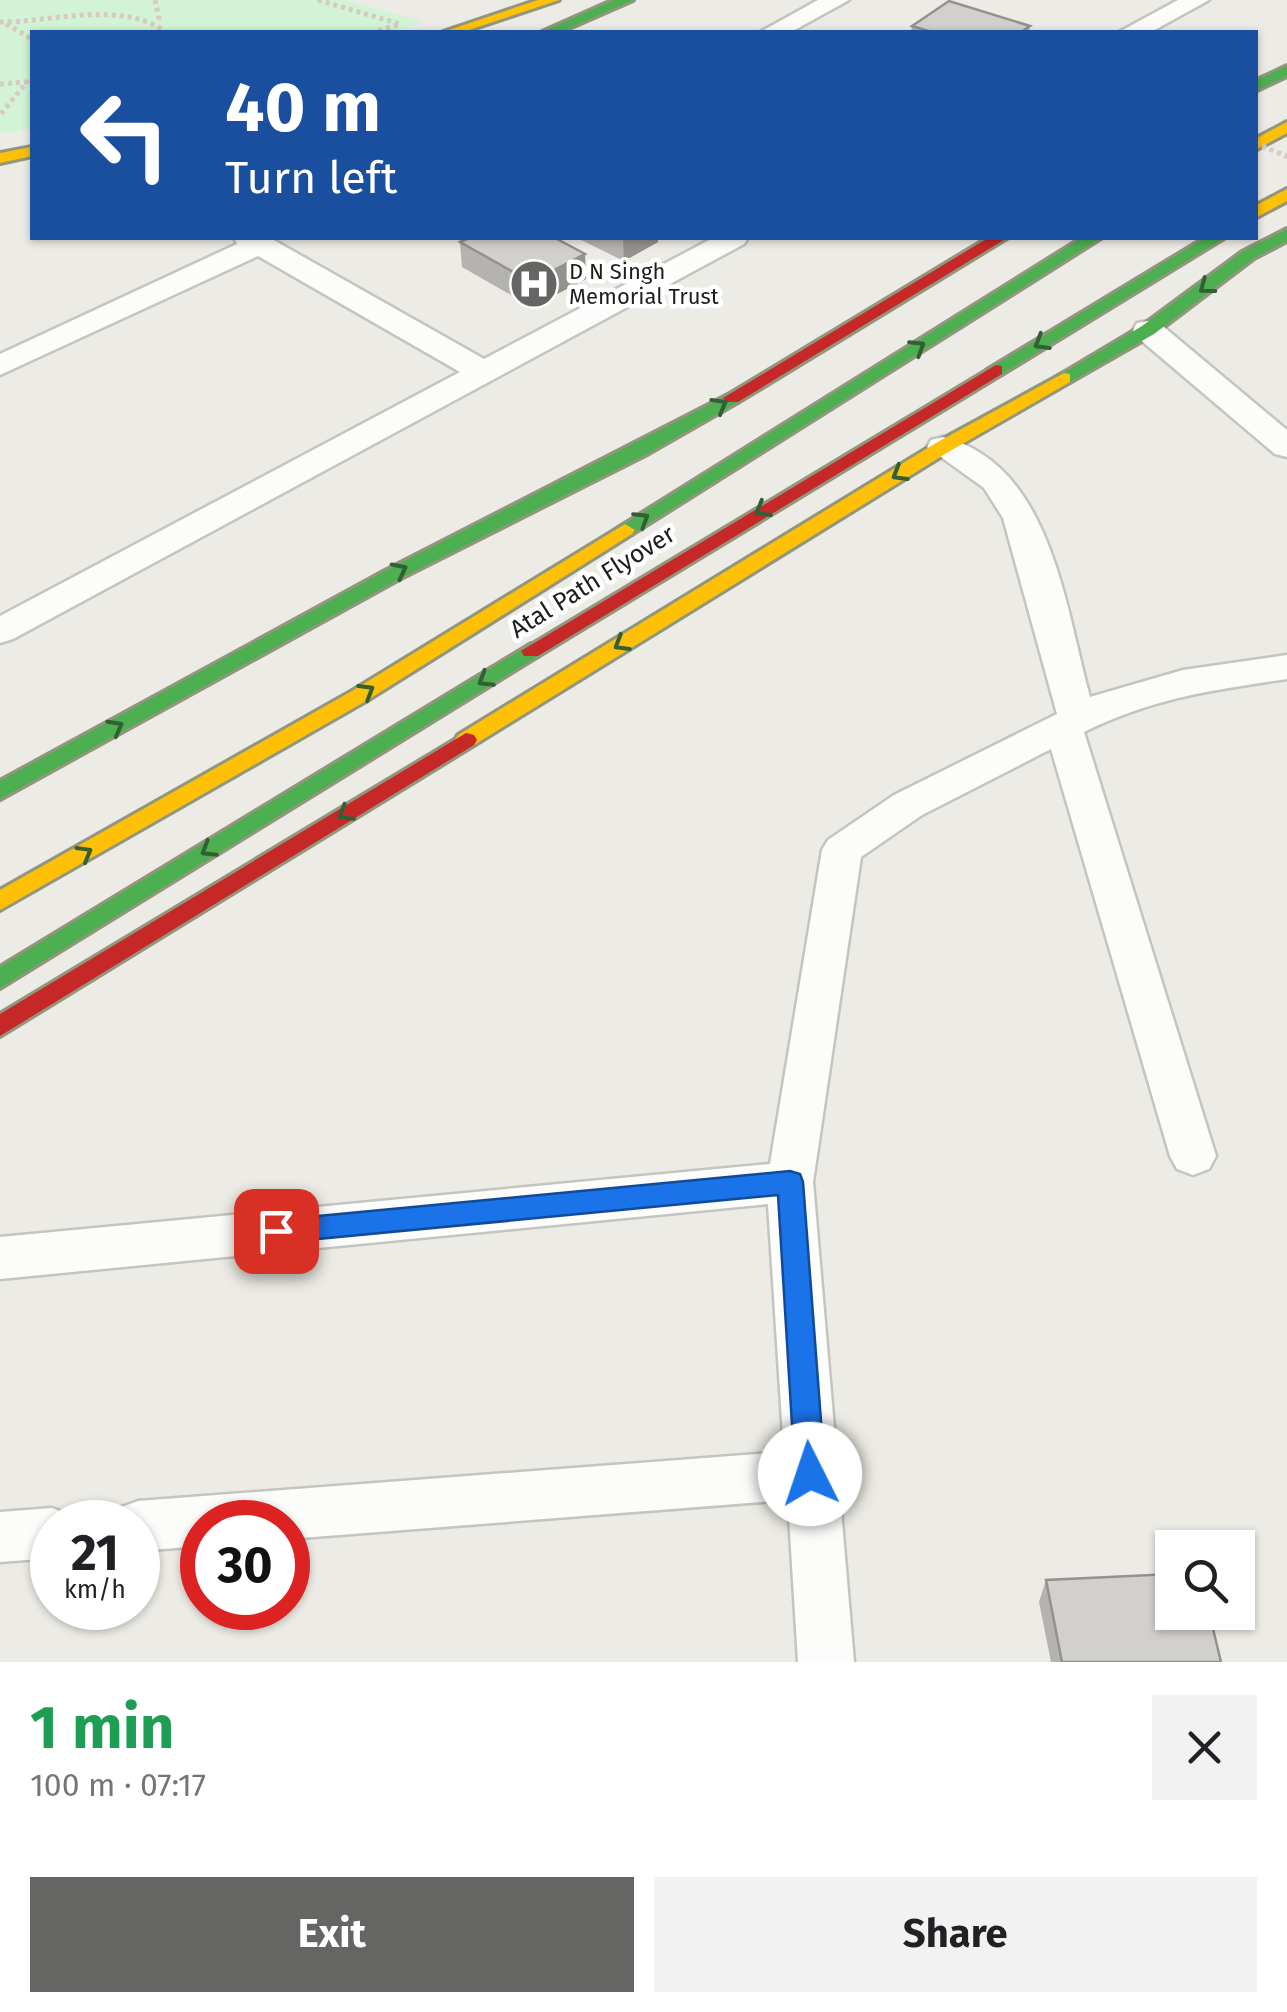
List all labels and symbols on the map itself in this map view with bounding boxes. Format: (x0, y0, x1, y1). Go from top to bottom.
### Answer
hospital icon: D N Singh Memorial Trust (508, 258, 560, 310)
place label: D N Singh Memorial Trust (569, 258, 719, 310)
one-way arrow (1199, 276, 1217, 293)
one-way arrow (1034, 331, 1052, 350)
one-way arrow (907, 340, 925, 359)
one-way arrow (709, 397, 727, 417)
one-way arrow (892, 462, 910, 481)
one-way arrow (755, 498, 773, 517)
one-way arrow (631, 512, 649, 531)
street label: Atal Path Flyover (505, 519, 681, 645)
one-way arrow (390, 563, 408, 582)
one-way arrow (614, 632, 632, 651)
one-way arrow (478, 667, 496, 686)
one-way arrow (356, 684, 374, 703)
one-way arrow (105, 720, 123, 740)
one-way arrow (337, 802, 355, 821)
one-way arrow (201, 838, 219, 857)
one-way arrow (74, 845, 92, 865)
pin (234, 1189, 319, 1274)
position arrow (758, 1422, 862, 1526)
speed limit sign: 30 (180, 1500, 310, 1630)

